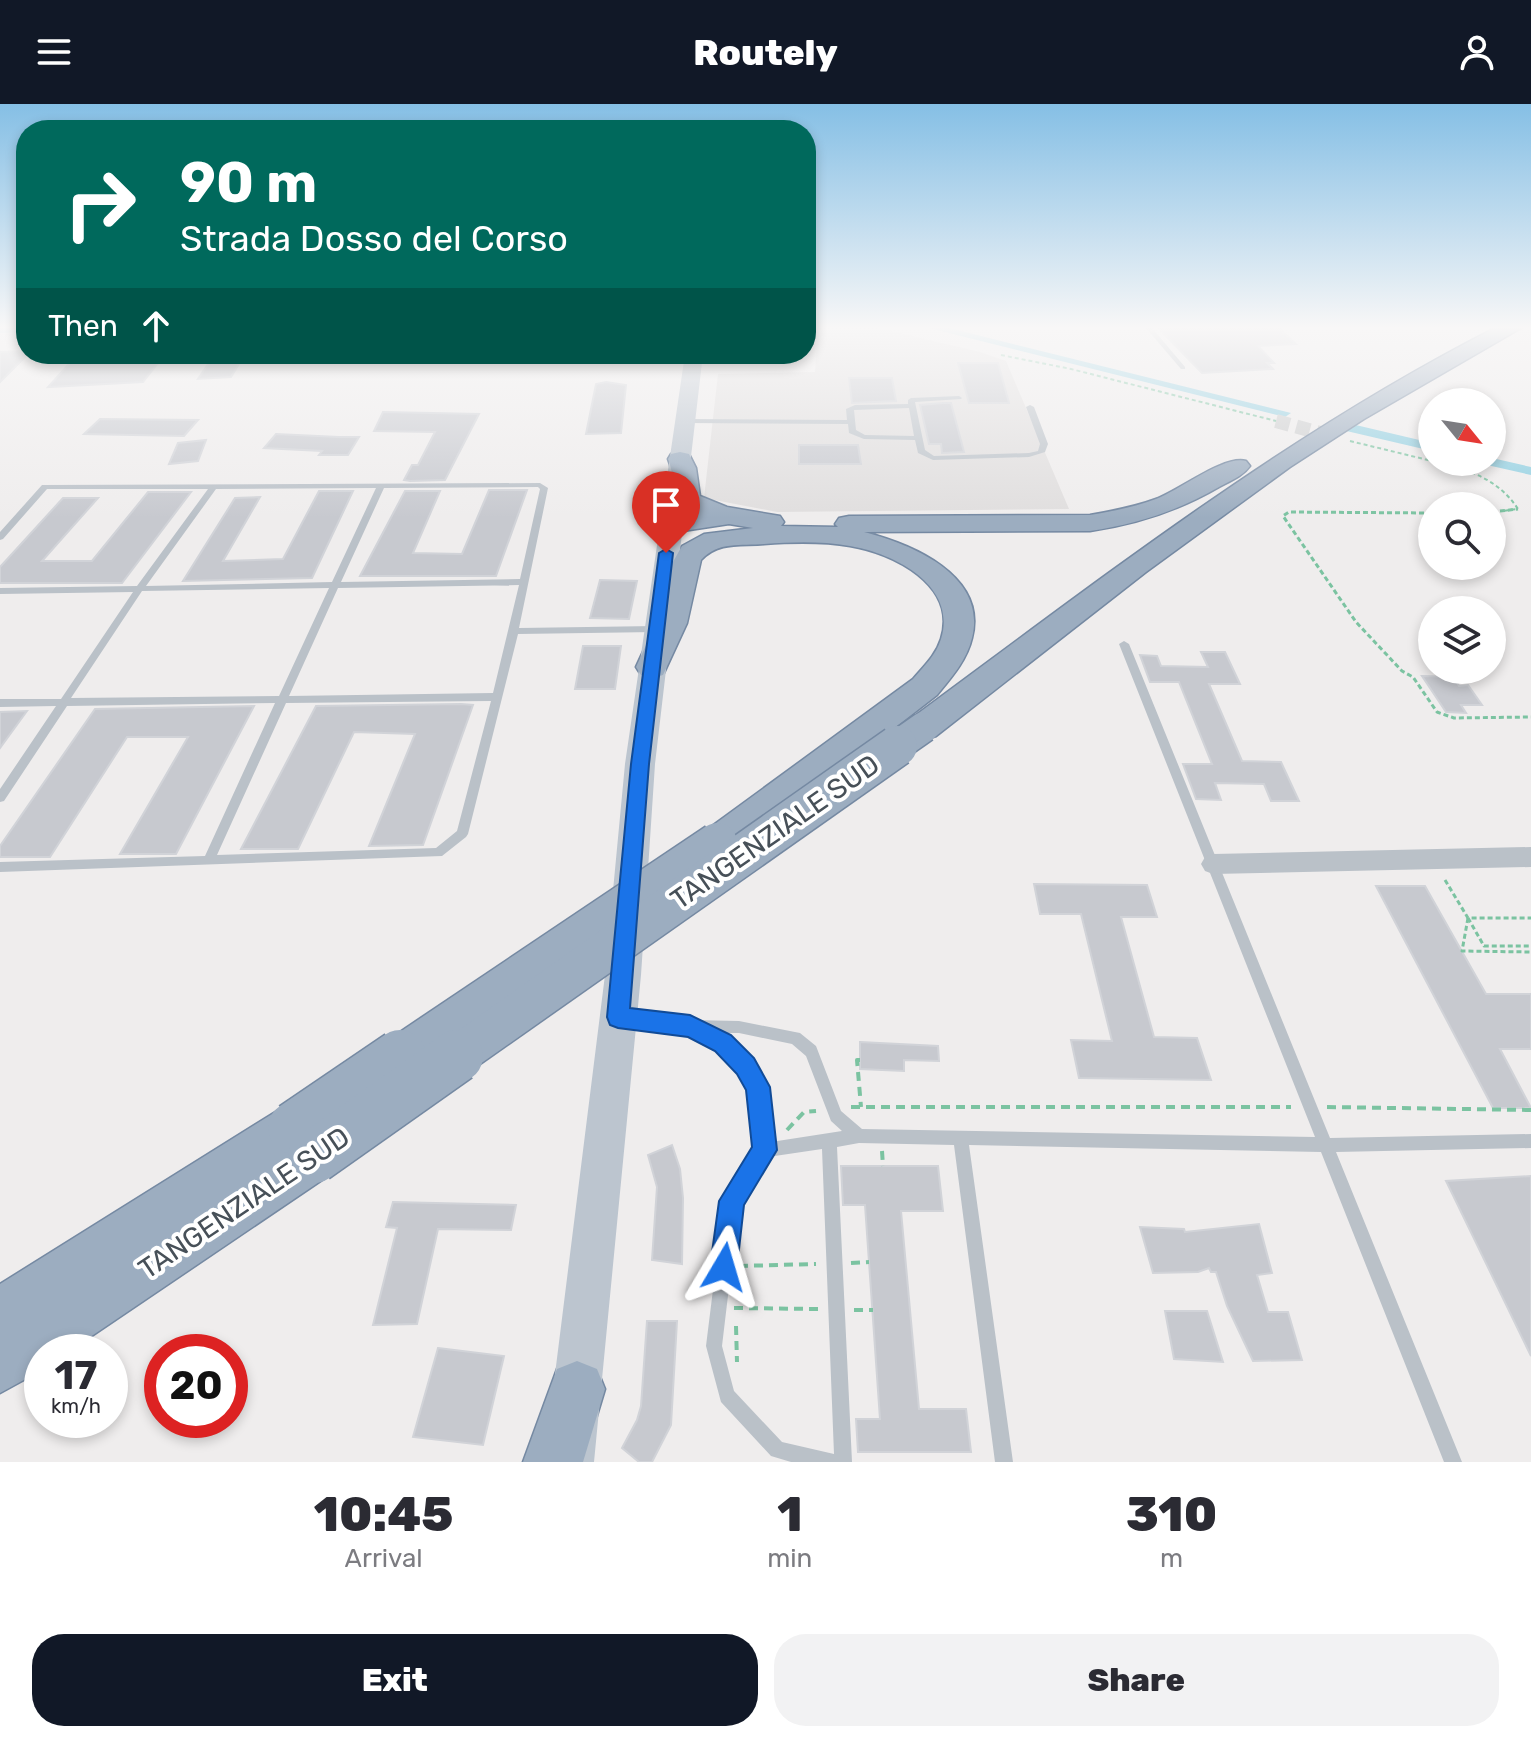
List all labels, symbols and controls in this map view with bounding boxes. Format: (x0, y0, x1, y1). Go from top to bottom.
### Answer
icon: menu (32, 30, 76, 74)
icon: person (1455, 30, 1499, 74)
text: Routely (693, 31, 838, 74)
text: 90 m (180, 150, 317, 216)
icon: right (48, 152, 152, 256)
text: Strada Dosso del Corso (180, 217, 568, 260)
icon: ahead (134, 304, 178, 348)
text: Then (48, 308, 118, 344)
north arrow (1418, 388, 1506, 476)
map controls (1418, 388, 1506, 684)
pin (632, 471, 700, 553)
icon: arrive (644, 483, 688, 527)
button: search (1418, 492, 1506, 580)
button: layers (1418, 596, 1506, 684)
street label: TANGENZIALE SUD (664, 748, 886, 916)
street label: TANGENZIALE SUD (132, 1120, 356, 1286)
position arrow (682, 1225, 766, 1309)
speed limit sign: 20 (144, 1334, 248, 1438)
text: 17 (55, 1352, 97, 1399)
text: km/h (51, 1394, 101, 1418)
text: 10:45 (314, 1486, 453, 1543)
text: 1 (777, 1486, 802, 1543)
text: 310 (1126, 1486, 1217, 1543)
text: Arrival (345, 1543, 423, 1574)
text: min (767, 1543, 812, 1574)
text: m (1160, 1543, 1183, 1574)
button: Exit (32, 1634, 758, 1726)
button: Share (774, 1634, 1499, 1726)

